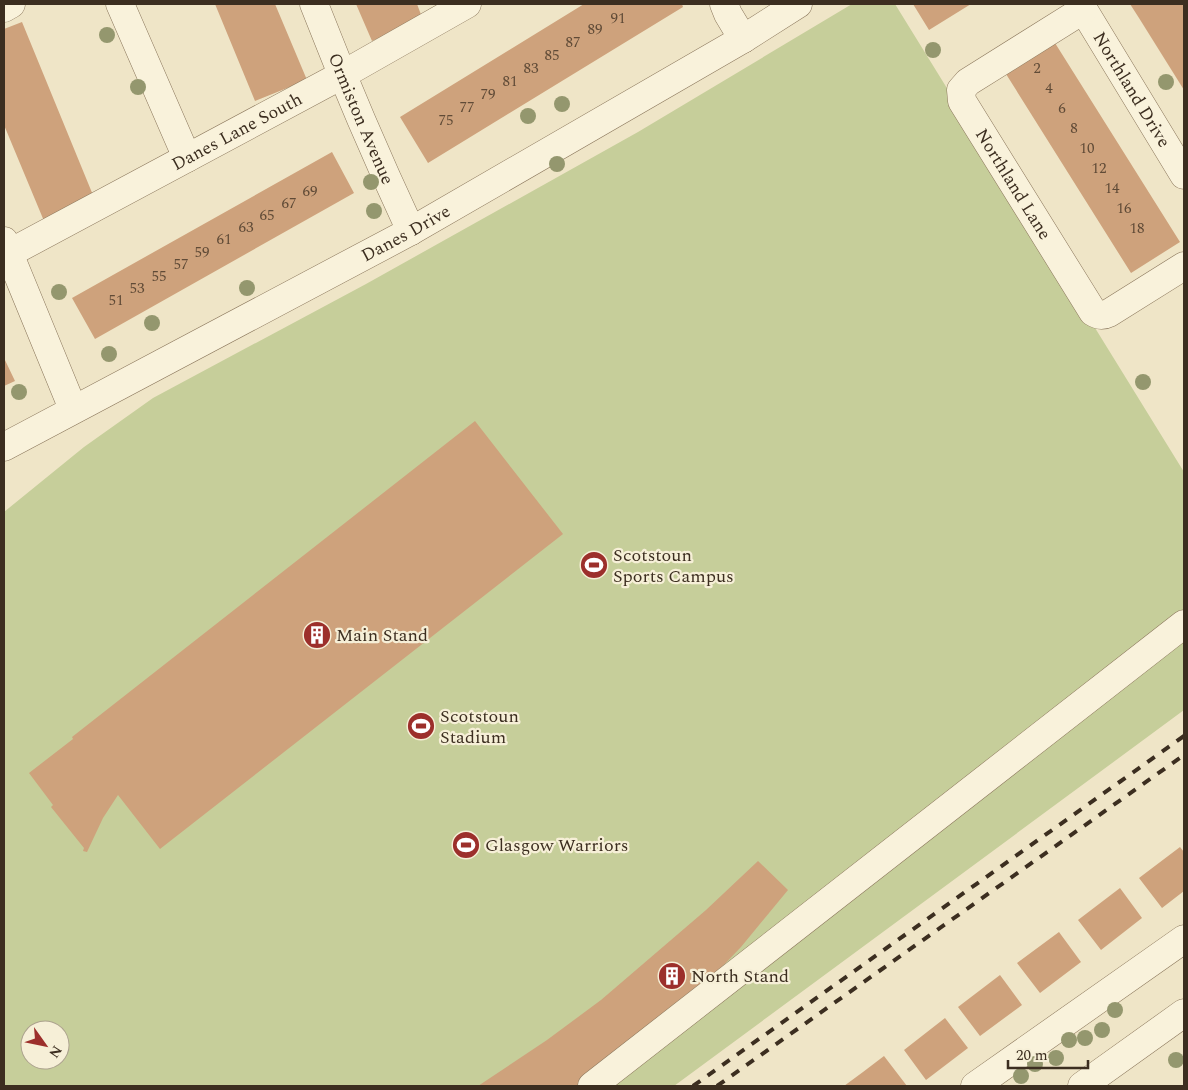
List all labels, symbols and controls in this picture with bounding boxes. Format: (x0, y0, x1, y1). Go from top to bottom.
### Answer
house number: 91 (610, 7, 626, 30)
house number: 89 (587, 18, 603, 41)
street label: Northland Drive (1086, 27, 1177, 153)
house number: 87 (565, 31, 581, 54)
house number: 85 (544, 44, 560, 67)
street label: Ormiston Avenue (321, 49, 401, 189)
house number: 83 (523, 57, 539, 80)
house number: 2 (1033, 57, 1041, 80)
house number: 81 (502, 70, 518, 93)
house number: 4 (1045, 77, 1053, 100)
house number: 79 (480, 83, 496, 106)
street label: Danes Lane South (167, 86, 307, 178)
house number: 77 (459, 96, 475, 119)
house number: 6 (1058, 97, 1066, 120)
house number: 75 (438, 109, 454, 132)
house number: 8 (1070, 117, 1078, 140)
street label: Northland Lane (968, 123, 1058, 245)
house number: 10 (1079, 137, 1095, 160)
house number: 12 (1091, 157, 1107, 180)
house number: 14 (1104, 177, 1120, 200)
house number: 69 (302, 180, 318, 203)
house number: 67 (281, 192, 297, 215)
house number: 16 (1116, 197, 1132, 220)
street label: Danes Drive (356, 198, 456, 269)
house number: 65 (259, 204, 275, 227)
house number: 63 (238, 216, 254, 239)
house number: 18 (1129, 217, 1145, 240)
house number: 61 (216, 228, 232, 251)
house number: 59 (194, 241, 210, 264)
house number: 57 (173, 253, 189, 276)
house number: 55 (151, 265, 167, 288)
house number: 53 (129, 277, 145, 300)
house number: 51 (108, 289, 124, 312)
place label: Scotstoun Sports Campus (613, 542, 734, 590)
sports icon: Scotstoun Sports Campus (579, 550, 609, 580)
building icon: Main Stand (302, 620, 332, 650)
place label: Main Stand (336, 622, 428, 649)
place label: Scotstoun Stadium (440, 703, 519, 751)
sports icon: Scotstoun Stadium (406, 711, 436, 741)
sports icon: Glasgow Warriors (451, 830, 481, 860)
place label: Glasgow Warriors (485, 832, 629, 859)
building icon: North Stand (657, 961, 687, 991)
place label: North Stand (691, 963, 789, 990)
north arrow (20, 1020, 70, 1070)
scale bar (1008, 1038, 1088, 1070)
text: N (44, 1041, 67, 1062)
text: 20 m (1016, 1044, 1048, 1067)

